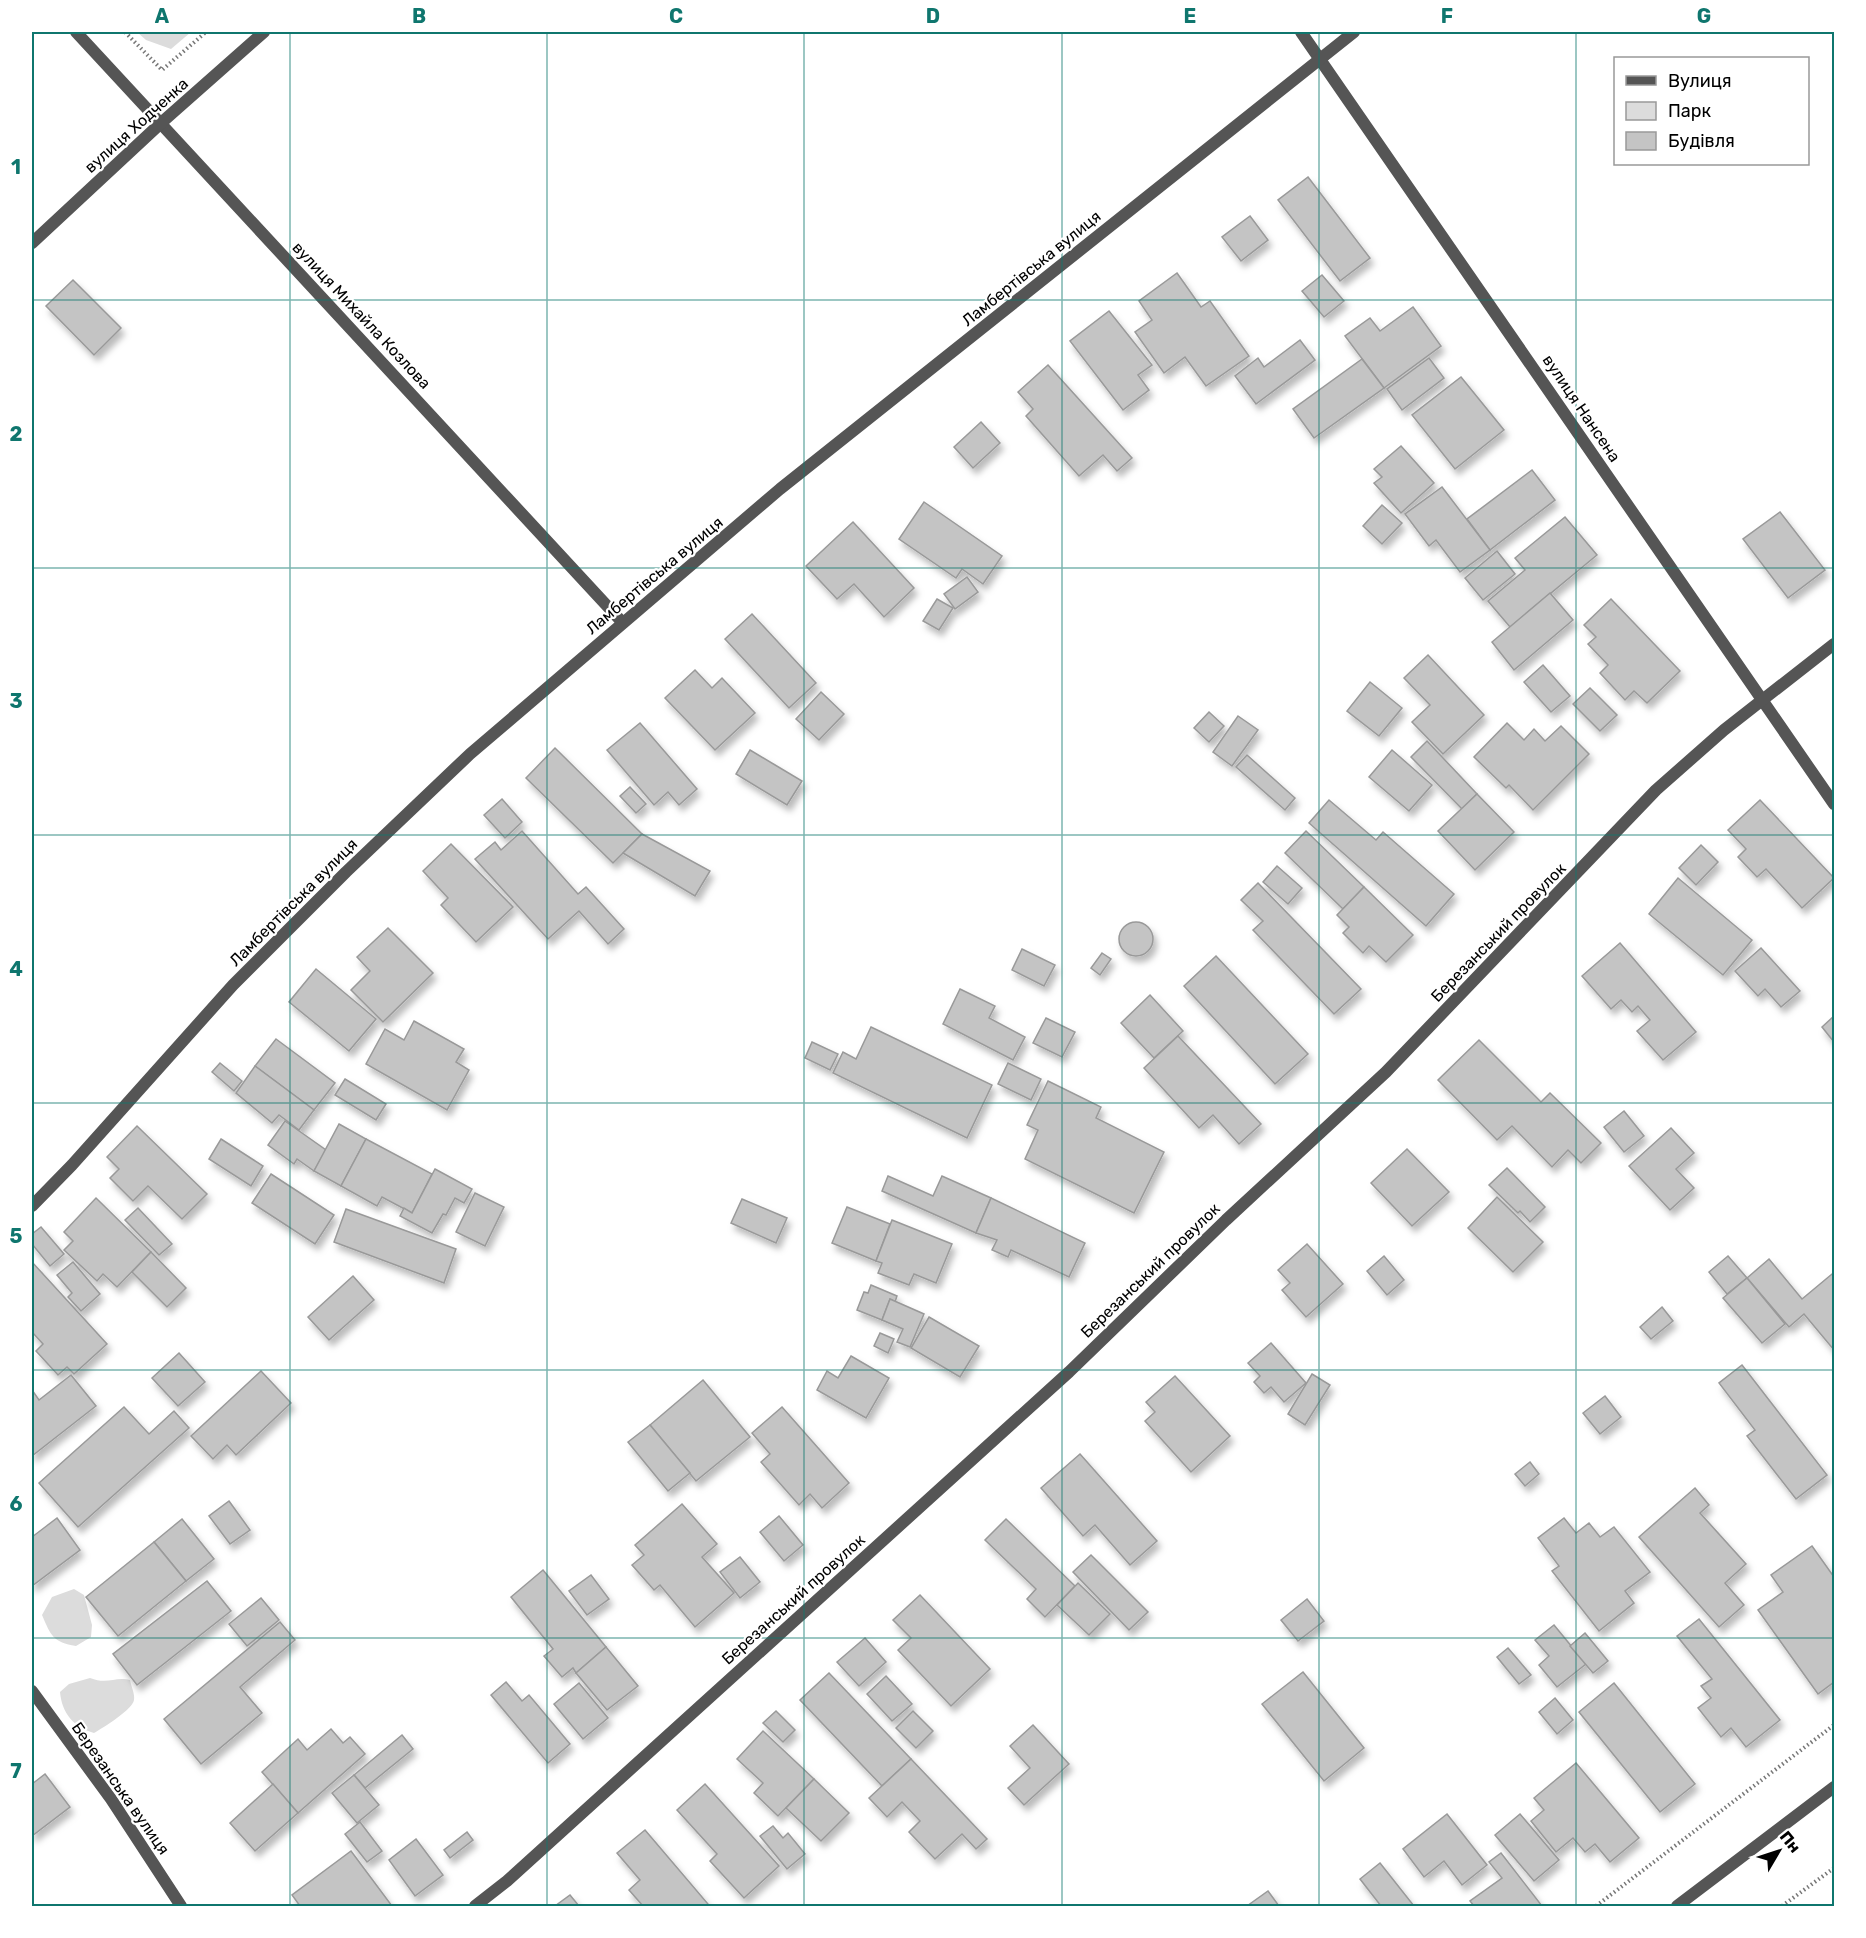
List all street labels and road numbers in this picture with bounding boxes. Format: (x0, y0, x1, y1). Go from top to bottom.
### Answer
street label: вулиця Ходченка (81, 74, 192, 177)
street label: Ламбертівська вулиця (958, 207, 1104, 330)
street label: вулиця Михайла Козлова (289, 238, 435, 393)
street label: вулиця Нансена (1539, 351, 1624, 465)
street label: Ламбертівська вулиця (582, 513, 727, 638)
street label: Ламбертівська вулиця (225, 834, 361, 970)
street label: Березанський провулок (1427, 859, 1570, 1006)
street label: Березанський провулок (1077, 1199, 1224, 1342)
street label: Березанський провулок (718, 1530, 869, 1669)
street label: Березанська вулиця (68, 1718, 174, 1858)

